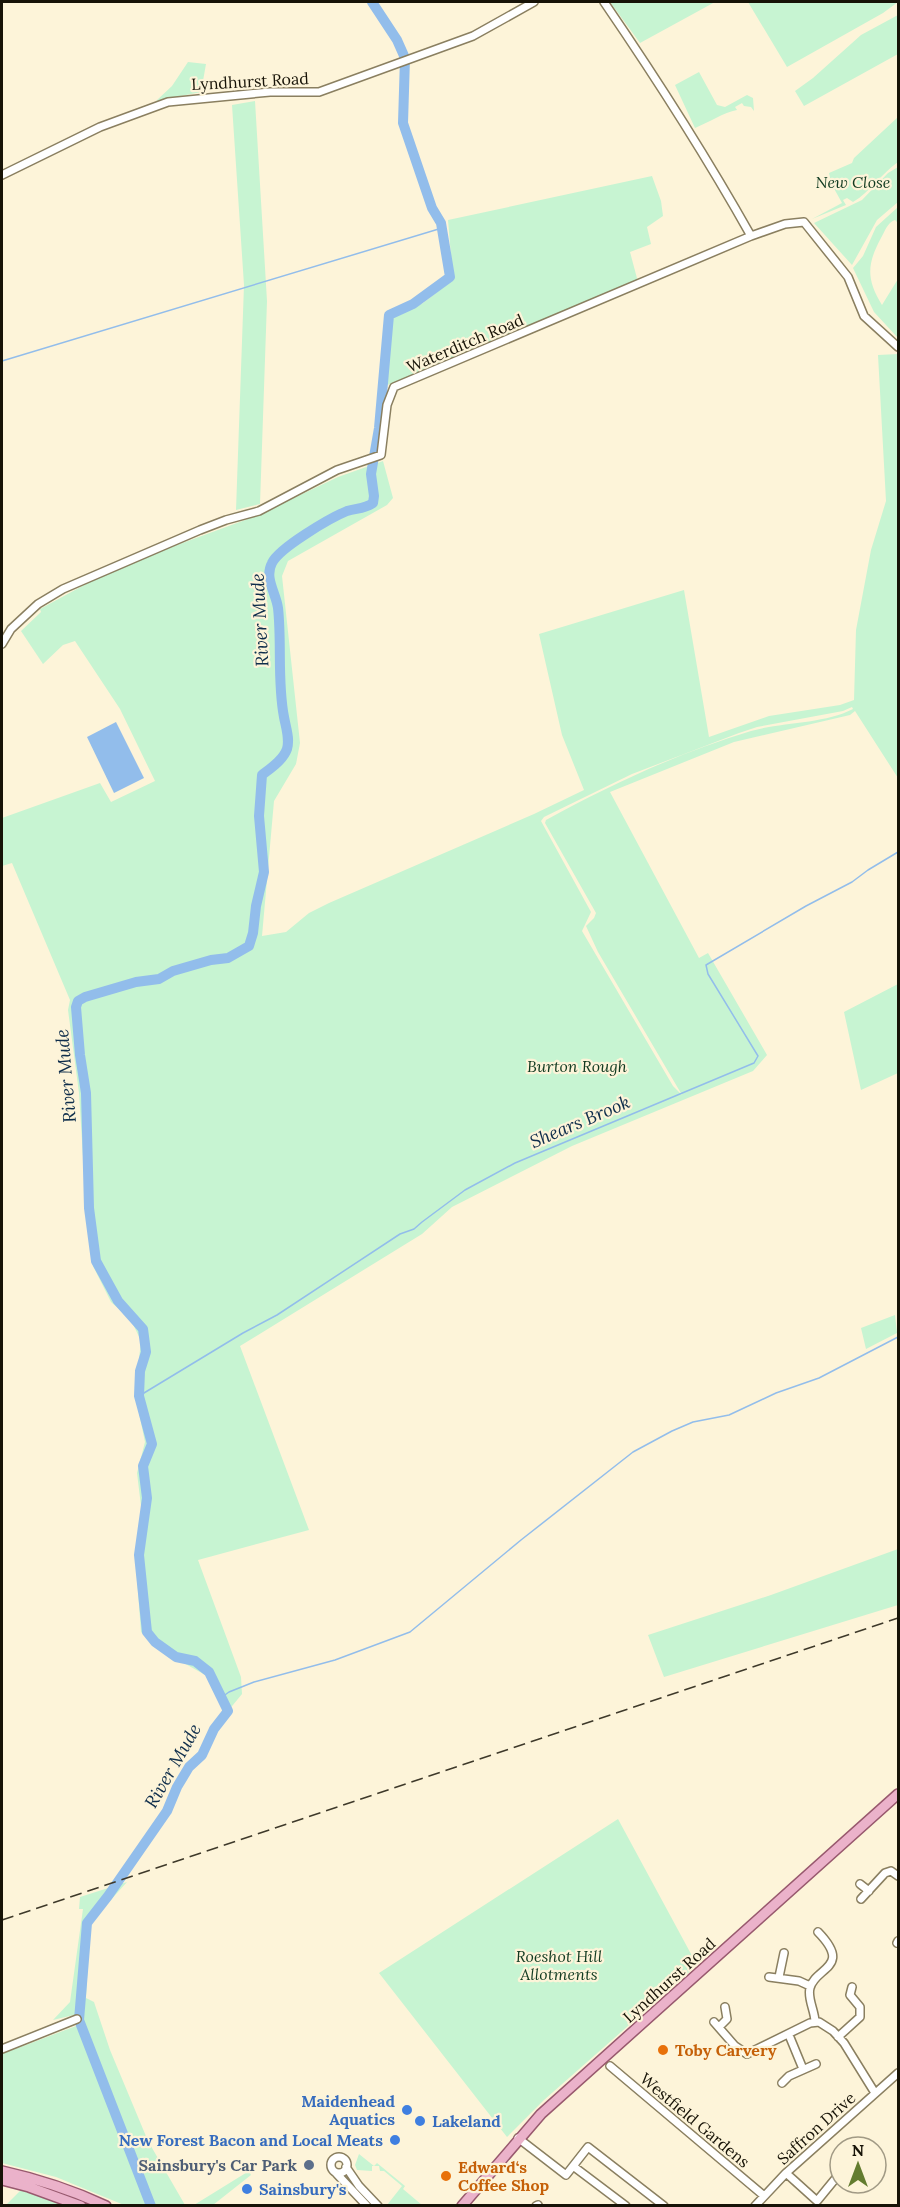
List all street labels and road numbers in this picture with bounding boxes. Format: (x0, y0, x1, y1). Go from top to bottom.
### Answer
street label: Lyndhurst Road (191, 68, 310, 94)
street label: Waterditch Road (404, 309, 527, 377)
street label: Lyndhurst Road (619, 1933, 720, 2027)
street label: Westfield Gardens (636, 2068, 754, 2172)
street label: Saffron Drive (773, 2087, 860, 2168)

